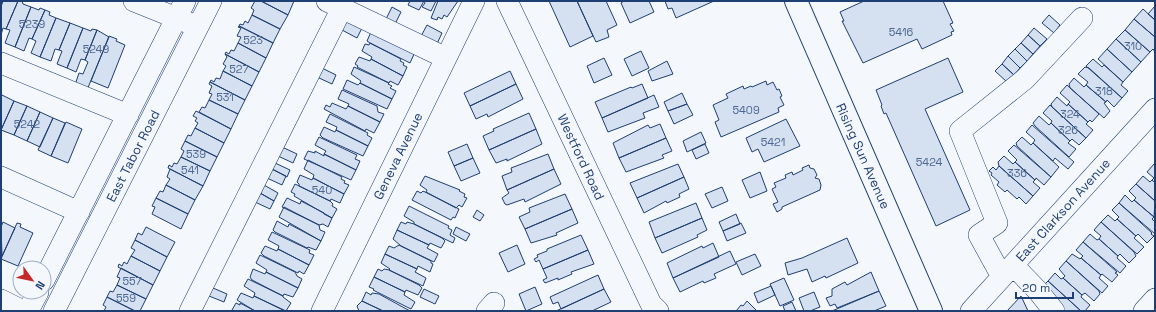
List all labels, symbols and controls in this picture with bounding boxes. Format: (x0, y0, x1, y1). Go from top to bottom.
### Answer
house number: 5239 (19, 17, 45, 31)
house number: 5416 (889, 25, 914, 39)
house number: 523 (243, 33, 263, 47)
house number: 310 (1124, 39, 1142, 53)
house number: 5249 (83, 42, 109, 56)
house number: 527 (229, 62, 249, 76)
house number: 318 (1095, 84, 1113, 98)
house number: 531 (216, 90, 234, 104)
street label: Rising Sun Avenue (832, 100, 894, 212)
house number: 5409 (732, 103, 760, 117)
street label: East Tabor Road (103, 107, 163, 205)
house number: 324 (1060, 107, 1080, 121)
street label: Geneva Avenue (370, 110, 426, 202)
street label: Westford Road (554, 111, 608, 203)
house number: 5242 (14, 117, 41, 131)
house number: 326 (1058, 123, 1078, 137)
house number: 5421 (761, 135, 785, 149)
house number: 539 (186, 147, 206, 161)
house number: 5424 (916, 155, 942, 169)
street label: East Clarkson Avenue (1012, 155, 1114, 265)
house number: 541 (181, 163, 199, 177)
house number: 336 (1007, 166, 1027, 180)
house number: 540 (312, 183, 332, 197)
north arrow (12, 260, 52, 300)
house number: 557 (122, 274, 142, 288)
scale bar (1016, 274, 1073, 300)
text: N (33, 279, 48, 292)
text: 20 m (1022, 280, 1050, 296)
house number: 559 (116, 291, 136, 305)

